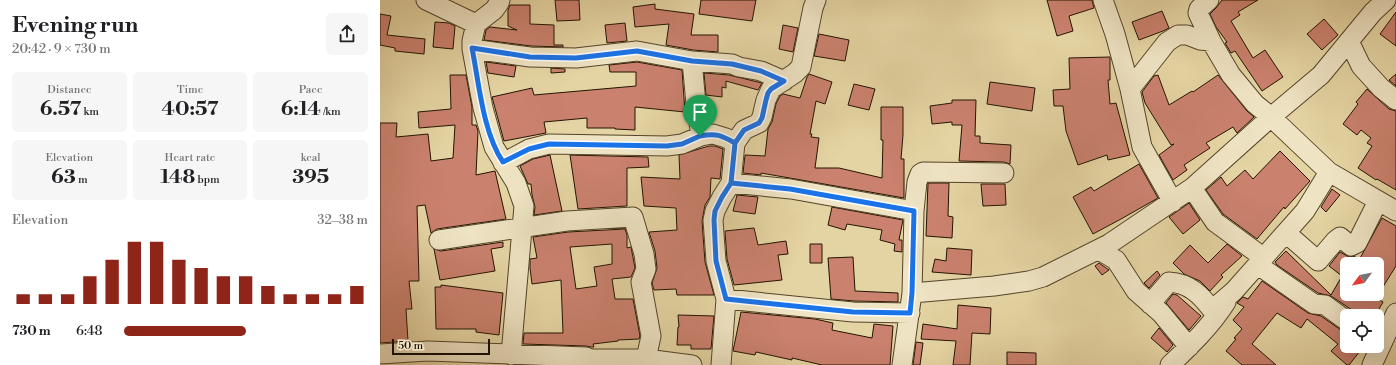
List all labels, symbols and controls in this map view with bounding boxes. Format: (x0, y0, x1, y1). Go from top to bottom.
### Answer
text: Evening run (12, 12, 138, 39)
button: share (326, 13, 368, 55)
text: 20:42 · 9 × 730 m (12, 41, 111, 57)
text: Distance (47, 83, 92, 97)
text: Time (177, 83, 203, 97)
text: Pace (299, 83, 322, 97)
pin (683, 95, 717, 136)
text: 6.57 (40, 97, 81, 122)
text: 40:57 (162, 97, 218, 122)
text: 6:14 (281, 97, 321, 122)
icon: arrive (689, 101, 711, 123)
text: km (81, 105, 99, 119)
text: /km (321, 105, 341, 119)
text: Elevation (46, 151, 93, 165)
text: Heart rate (165, 151, 215, 165)
text: kcal (301, 151, 321, 165)
text: 63 (51, 165, 76, 190)
text: 148 (160, 165, 195, 190)
text: 395 (292, 165, 329, 190)
text: m (76, 173, 88, 187)
text: bpm (195, 173, 220, 187)
text: Elevation (12, 212, 68, 228)
text: 32–38 m (317, 212, 368, 228)
north arrow (1340, 257, 1384, 301)
map controls (1340, 257, 1384, 353)
button: locate (1340, 309, 1384, 353)
text: 730 m (12, 323, 51, 339)
text: 6:48 (76, 323, 103, 339)
scale bar (392, 337, 490, 356)
text: 50 m (398, 339, 423, 353)

